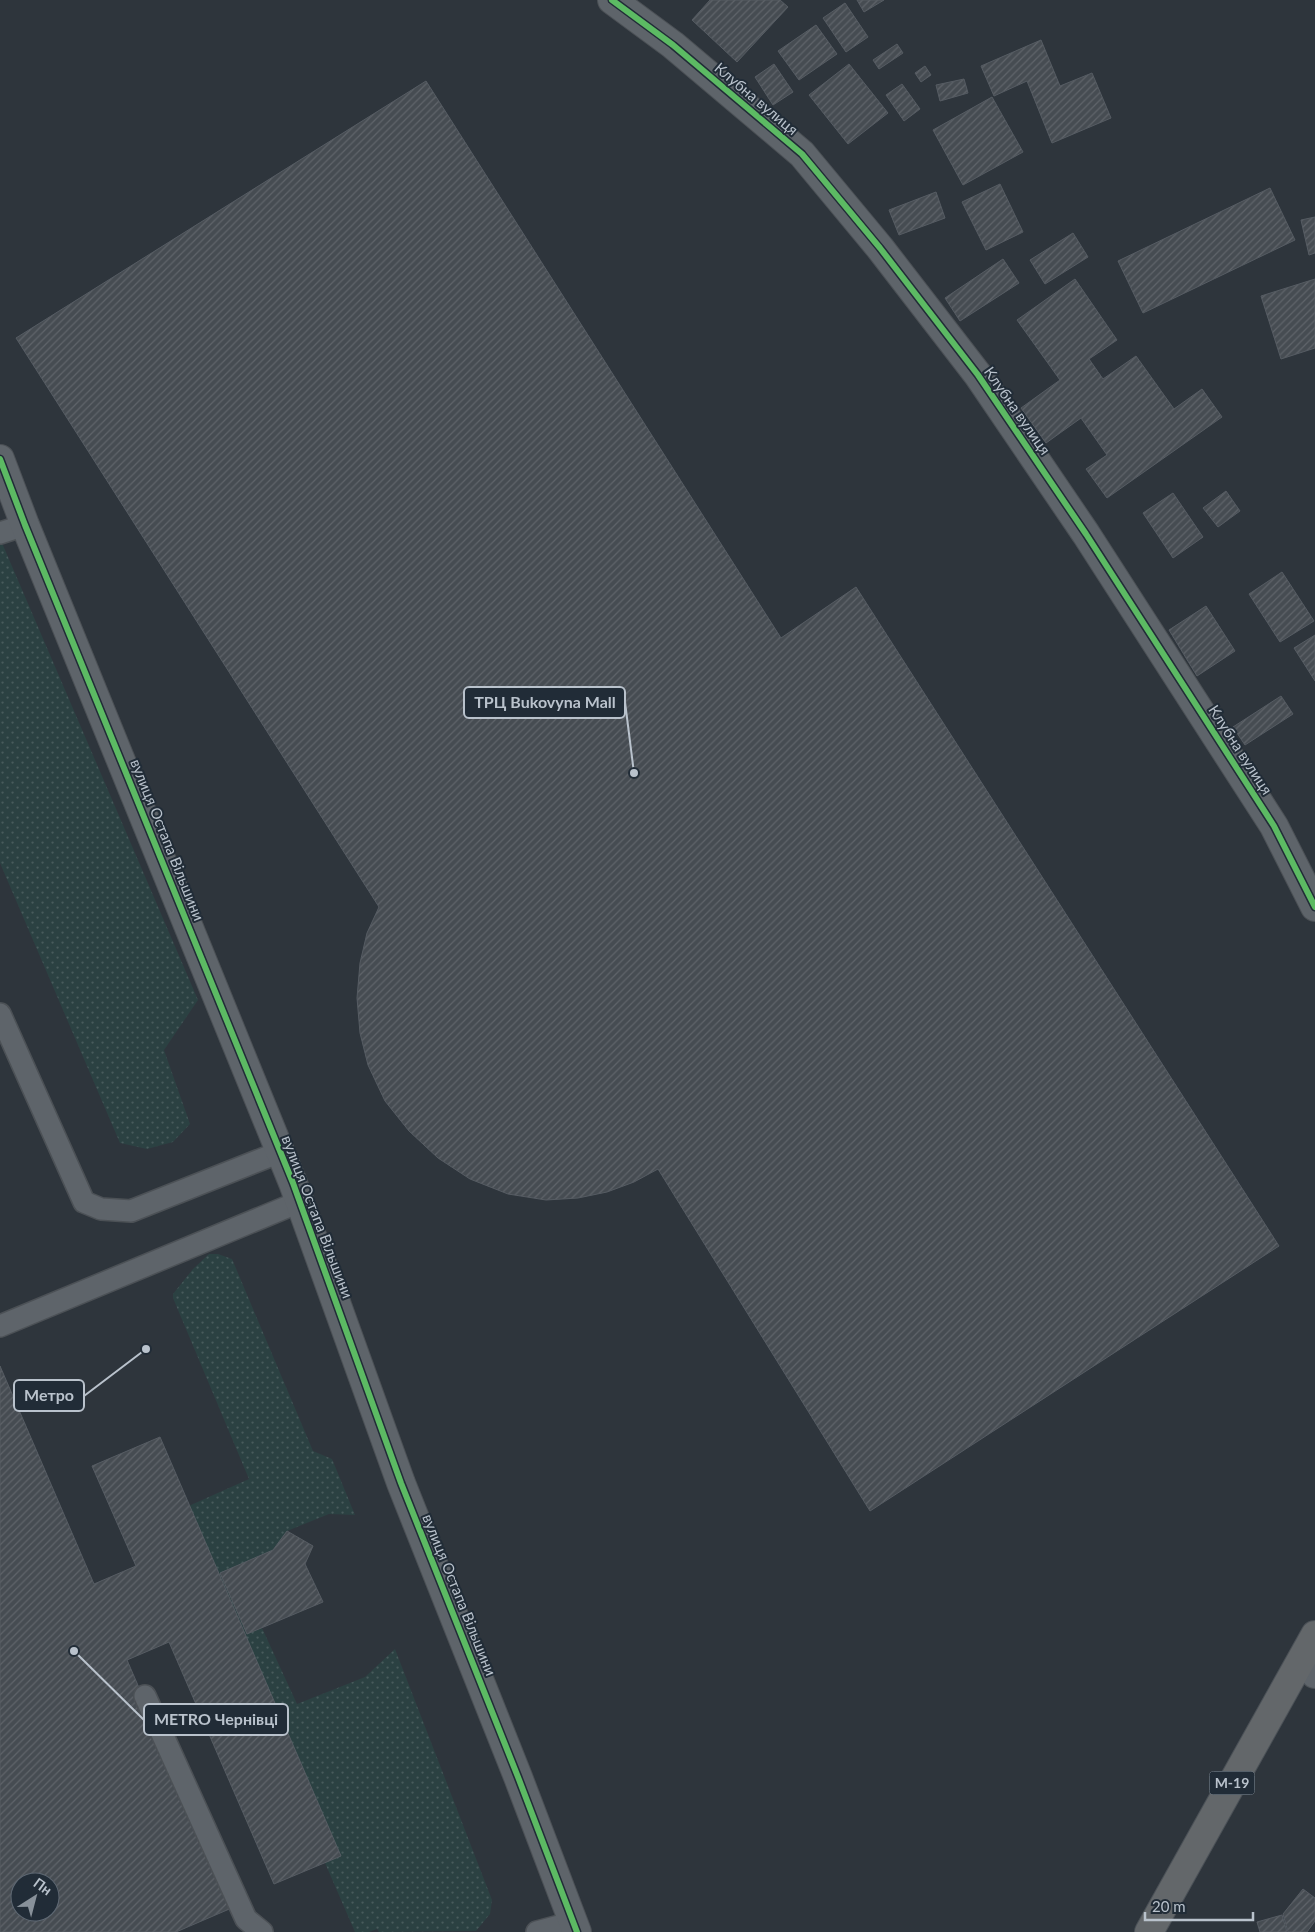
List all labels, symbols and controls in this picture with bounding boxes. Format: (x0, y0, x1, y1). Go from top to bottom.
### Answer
street label: Клубна вулиця (711, 58, 802, 138)
street label: Клубна вулиця (981, 363, 1055, 458)
callout: ТРЦ Bukovyna Mall (464, 687, 625, 718)
text: ТРЦ Bukovyna Mall (474, 692, 616, 711)
street label: Клубна вулиця (1205, 701, 1277, 798)
street label: вулиця Остапа Вільшини (127, 756, 209, 923)
street label: вулиця Остапа Вільшини (279, 1133, 357, 1301)
callout: Метро (14, 1380, 84, 1411)
text: Метро (24, 1385, 74, 1404)
street label: вулиця Остапа Вільшини (419, 1511, 501, 1678)
callout: METRO Чернівці (144, 1704, 288, 1735)
text: METRO Чернівці (154, 1709, 278, 1728)
road number: М-19 (1210, 1772, 1254, 1795)
north arrow (10, 1872, 60, 1922)
text: Пн (31, 1874, 55, 1898)
scale bar (1145, 1890, 1252, 1922)
text: 20 m (1152, 1897, 1186, 1915)

